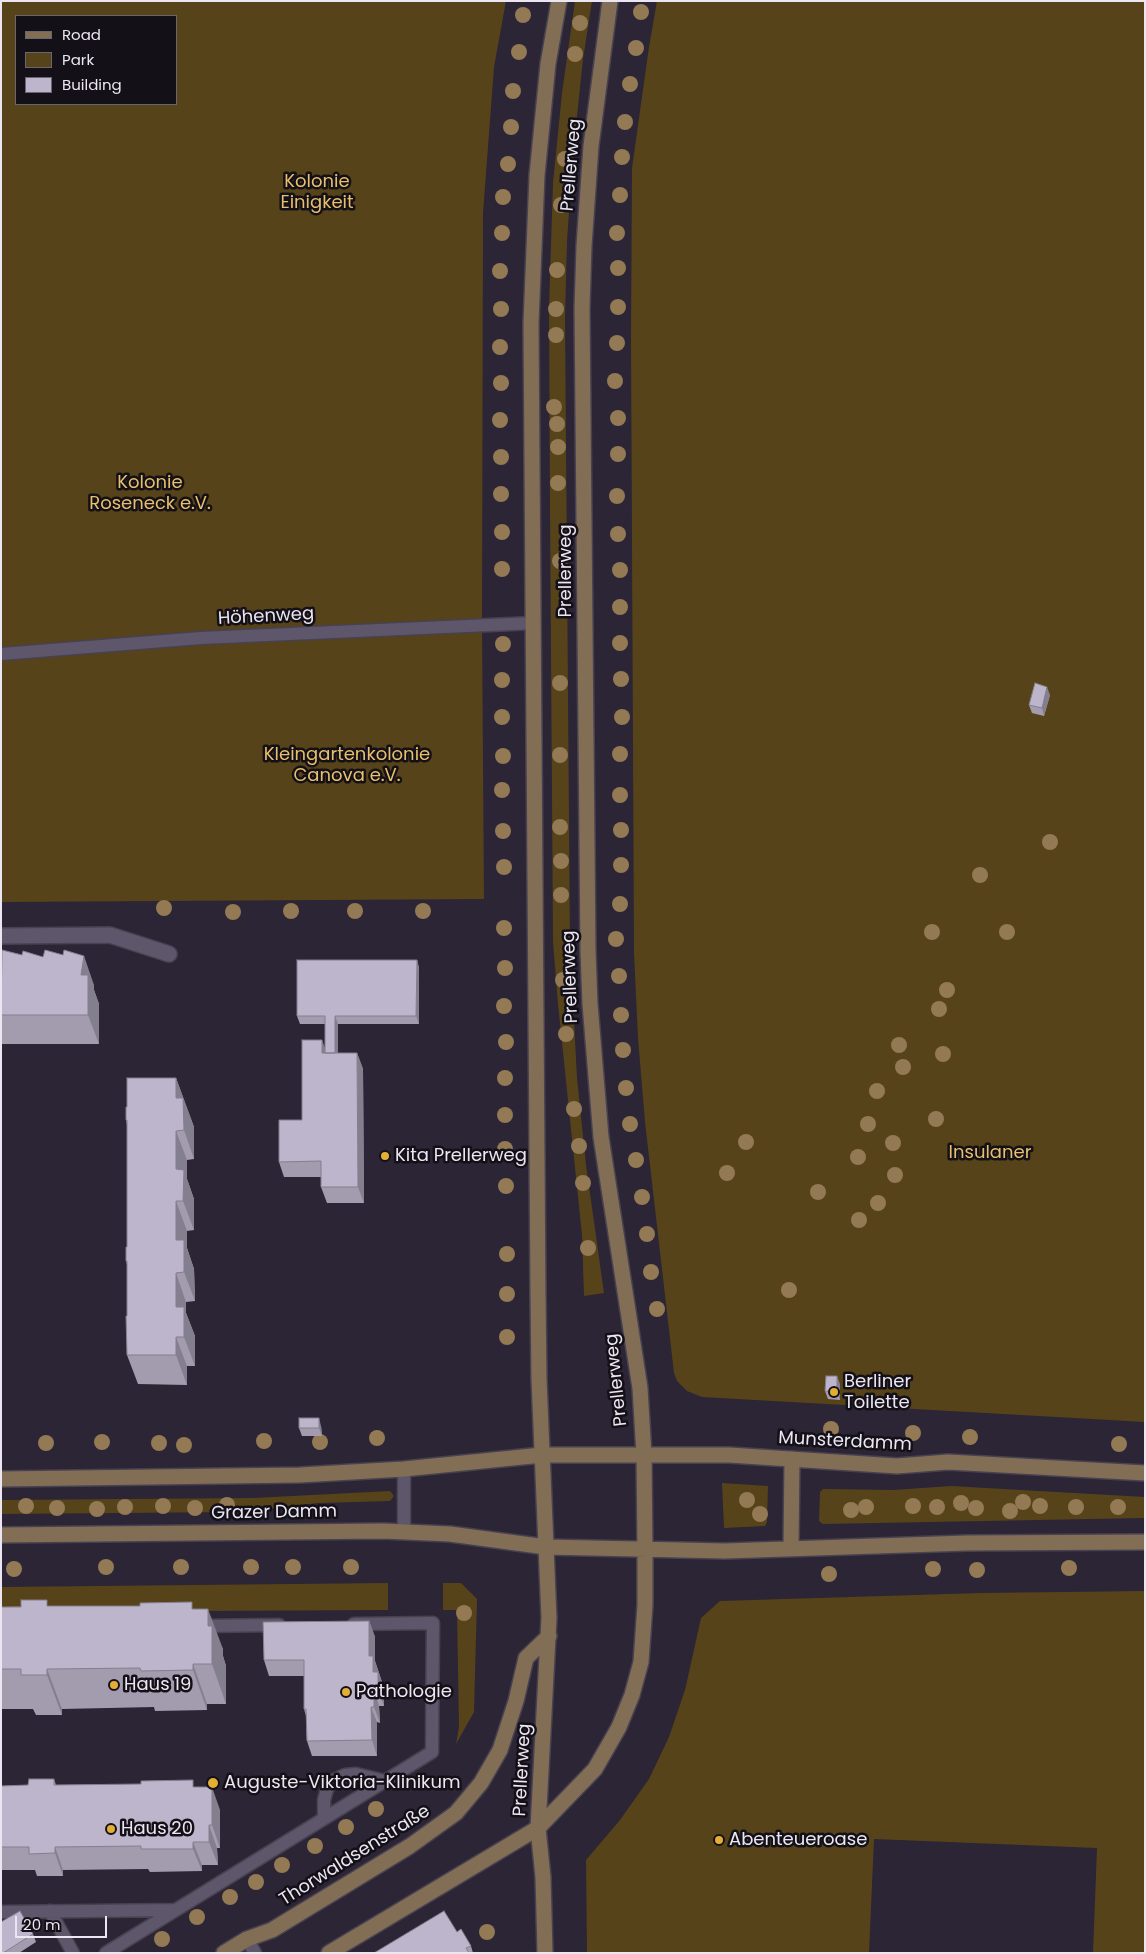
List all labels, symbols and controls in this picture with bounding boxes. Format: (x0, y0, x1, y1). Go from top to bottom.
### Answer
legend (15, 15, 178, 105)
text: Road (62, 24, 101, 45)
text: Park (62, 49, 94, 70)
text: Building (62, 74, 122, 95)
street label: Prellerweg (557, 118, 587, 212)
park label: Kolonie Einigkeit (280, 171, 354, 213)
park label: Kolonie Roseneck e.V. (89, 472, 211, 514)
street label: Prellerweg (555, 524, 577, 618)
street label: Höhenweg (217, 604, 315, 630)
park label: Kleingartenkolonie Canova e.V. (264, 744, 430, 786)
street label: Prellerweg (559, 930, 583, 1024)
park label: Insulaner (949, 1142, 1031, 1164)
place label: Kita Prellerweg (395, 1145, 527, 1167)
marker: Kita Prellerweg (379, 1150, 391, 1162)
street label: Prellerweg (601, 1333, 633, 1427)
place label: Berliner Toilette (844, 1371, 911, 1414)
marker: Berliner Toilette (828, 1386, 840, 1398)
street label: Munsterdamm (778, 1428, 912, 1456)
street label: Grazer Damm (211, 1501, 337, 1525)
place label: Haus 19 (124, 1674, 191, 1696)
marker: Haus 19 (108, 1679, 120, 1691)
place label: Pathologie (356, 1681, 452, 1703)
marker: Pathologie (340, 1686, 352, 1698)
street label: Prellerweg (510, 1723, 536, 1817)
place label: Auguste-Viktoria-Klinikum (224, 1772, 460, 1794)
marker: Auguste-Viktoria-Klinikum (206, 1776, 220, 1790)
street label: Thorwaldsenstraße (276, 1801, 434, 1911)
place label: Haus 20 (121, 1818, 193, 1840)
marker: Haus 20 (105, 1823, 117, 1835)
place label: Abenteueroase (729, 1829, 867, 1851)
marker: Abenteueroase (713, 1834, 725, 1846)
scale bar (18, 1906, 110, 1938)
text: 20 m (23, 1914, 61, 1935)

